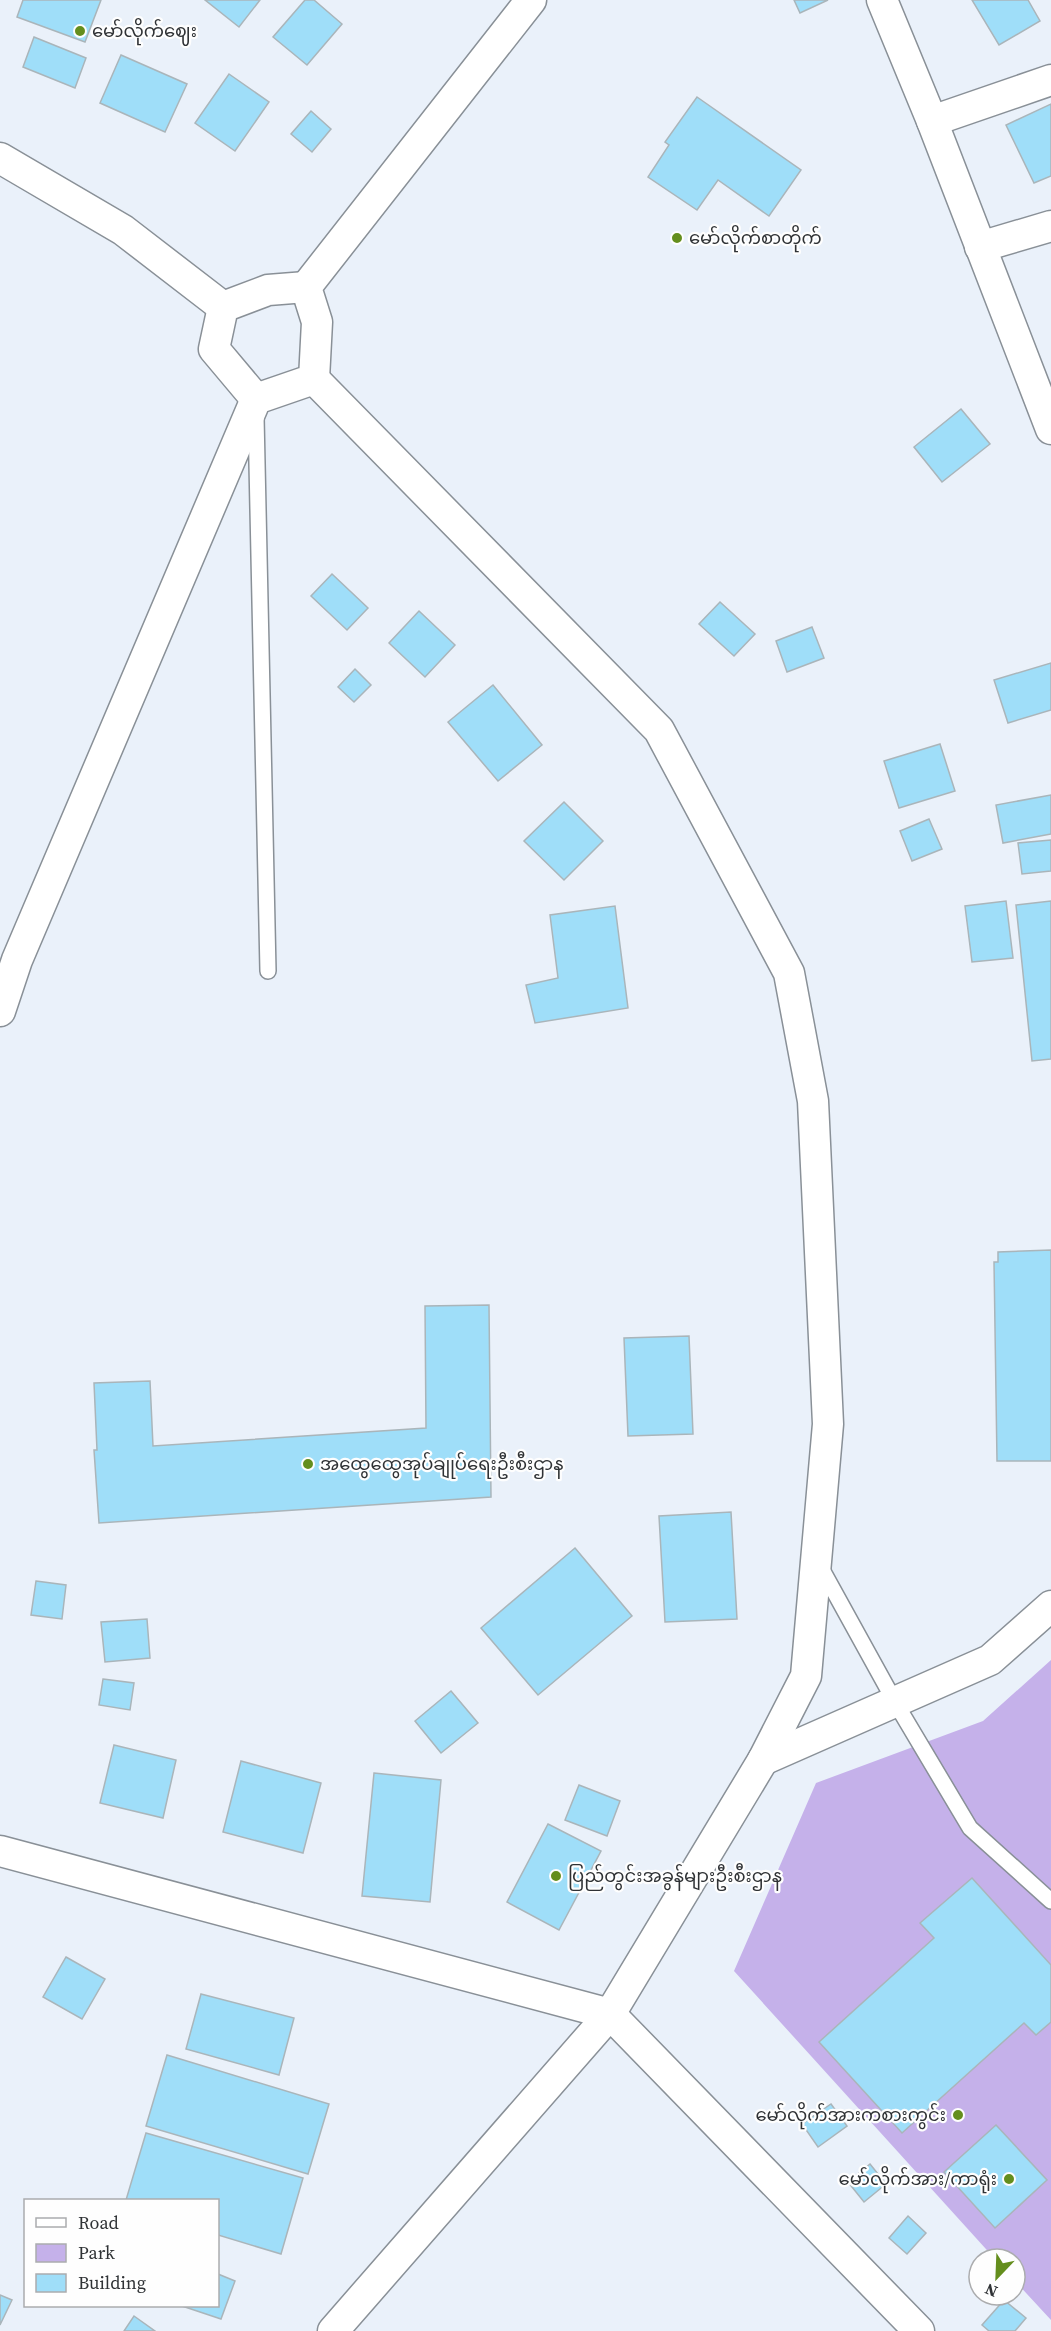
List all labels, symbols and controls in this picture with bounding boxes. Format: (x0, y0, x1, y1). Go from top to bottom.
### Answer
place label: မော်လိုက်ဈေး (92, 17, 197, 46)
marker: မော်လိုက်ဈေး (73, 24, 87, 38)
place label: မော်လိုက်စာတိုက် (689, 224, 822, 253)
marker: မော်လိုက်စာတိုက် (670, 231, 684, 245)
place label: အထွေထွေအုပ်ချုပ်ရေးဦးစီးဌာန (320, 1450, 564, 1479)
marker: အထွေထွေအုပ်ချုပ်ရေးဦးစီးဌာန (301, 1457, 315, 1471)
place label: ပြည်တွင်းအခွန်များဦးစီးဌာန (568, 1862, 782, 1891)
marker: ပြည်တွင်းအခွန်များဦးစီးဌာန (549, 1869, 563, 1883)
place label: မော်လိုက်အားကစားကွင်း (755, 2101, 946, 2130)
marker: မော်လိုက်အားကစားကွင်း (951, 2108, 965, 2122)
place label: မော်လိုက်အား/ကာရုံး (839, 2165, 997, 2194)
marker: မော်လိုက်အား/ကာရုံး (1002, 2172, 1016, 2186)
legend (24, 2199, 219, 2307)
text: Road (78, 2210, 119, 2235)
text: Park (78, 2240, 115, 2265)
north arrow (967, 2247, 1027, 2307)
text: Building (78, 2270, 146, 2295)
text: N (981, 2278, 1001, 2303)

